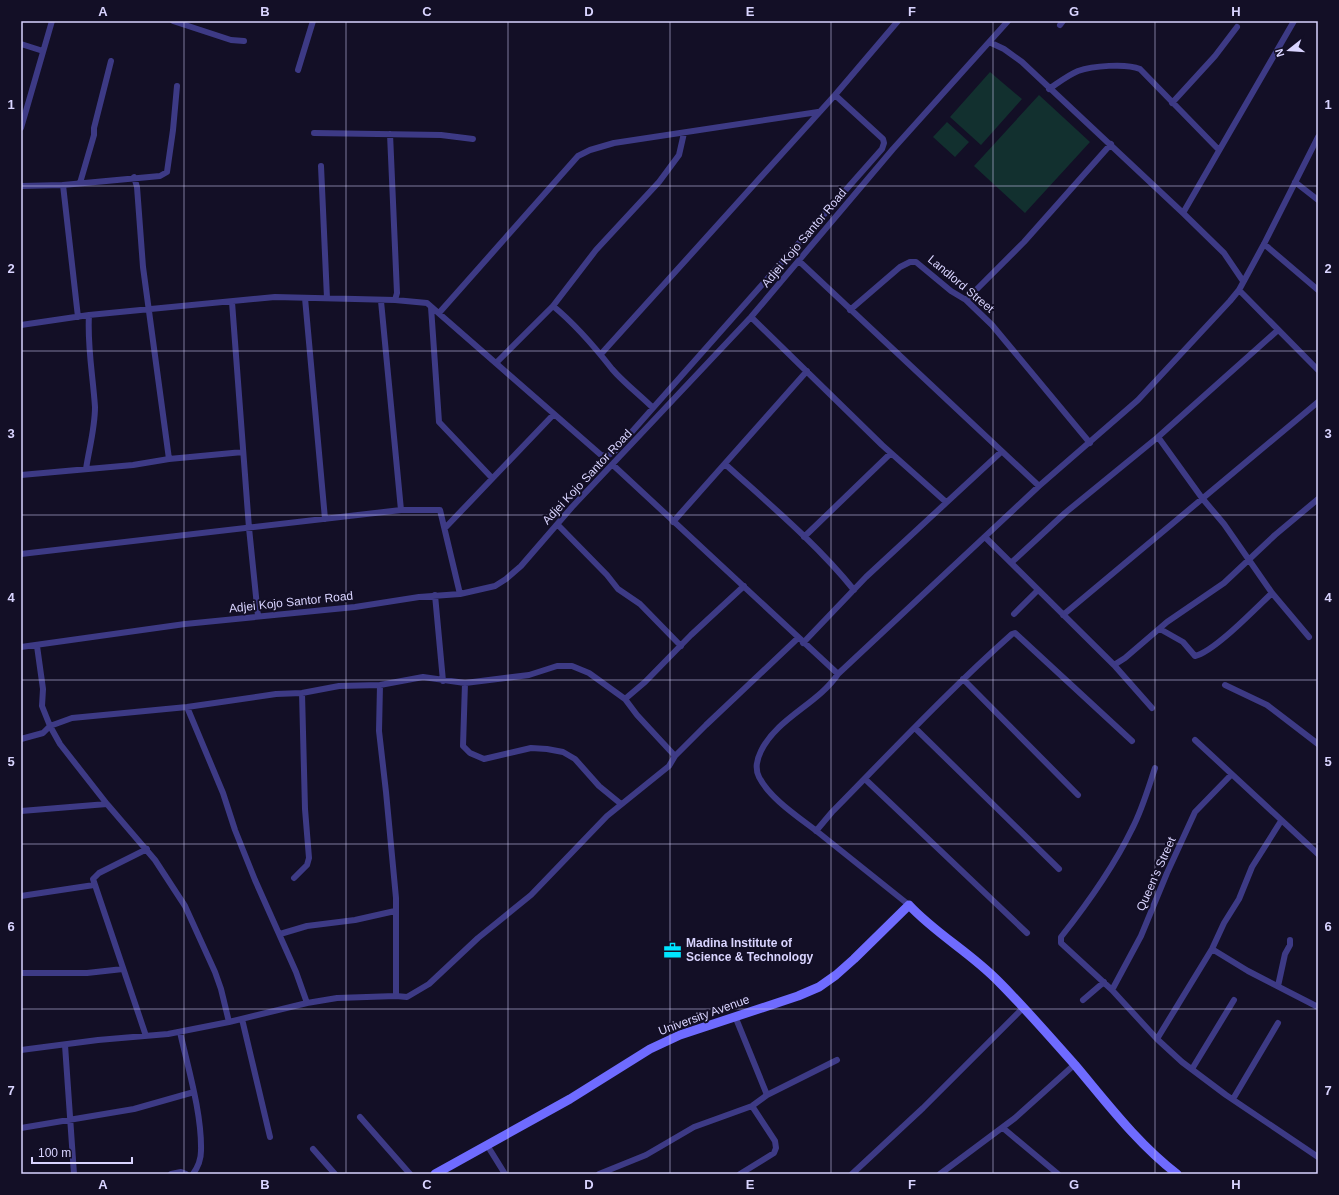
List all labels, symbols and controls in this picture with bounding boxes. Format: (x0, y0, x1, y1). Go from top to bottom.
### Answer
text: A (98, 4, 108, 19)
text: B (260, 4, 270, 19)
text: C (422, 4, 432, 19)
text: D (584, 4, 594, 19)
text: E (746, 4, 755, 19)
text: F (908, 4, 916, 19)
text: G (1069, 4, 1079, 19)
text: H (1231, 4, 1241, 19)
north arrow (1269, 30, 1309, 70)
text: N (1273, 47, 1286, 58)
text: 1 (7, 97, 15, 112)
text: 1 (1324, 97, 1332, 112)
street label: Adjei Kojo Santor Road (759, 186, 849, 290)
street label: Landlord Street (925, 252, 997, 316)
text: 2 (7, 261, 15, 276)
text: 2 (1324, 261, 1332, 276)
text: 3 (7, 426, 15, 441)
text: 3 (1324, 426, 1332, 441)
street label: Adjei Kojo Santor Road (539, 427, 635, 527)
street label: Adjei Kojo Santor Road (228, 589, 354, 615)
text: 4 (7, 590, 15, 605)
text: 4 (1324, 590, 1332, 605)
text: 5 (7, 754, 15, 769)
text: 5 (1324, 754, 1332, 769)
street label: Queen’s Street (1133, 834, 1179, 913)
text: 6 (7, 919, 15, 934)
text: 6 (1324, 919, 1332, 934)
place label: Madina Institute of Science & Technology (686, 936, 813, 964)
office icon: Madina Institute of Science & Technology (663, 940, 683, 960)
street label: University Avenue (657, 992, 752, 1038)
text: 7 (7, 1083, 15, 1098)
text: 7 (1324, 1083, 1332, 1098)
scale bar (32, 1139, 132, 1165)
text: 100 m (38, 1146, 71, 1160)
text: A (98, 1177, 108, 1192)
text: B (260, 1177, 270, 1192)
text: C (422, 1177, 432, 1192)
text: D (584, 1177, 594, 1192)
text: E (746, 1177, 755, 1192)
text: F (908, 1177, 916, 1192)
text: G (1069, 1177, 1079, 1192)
text: H (1231, 1177, 1241, 1192)

